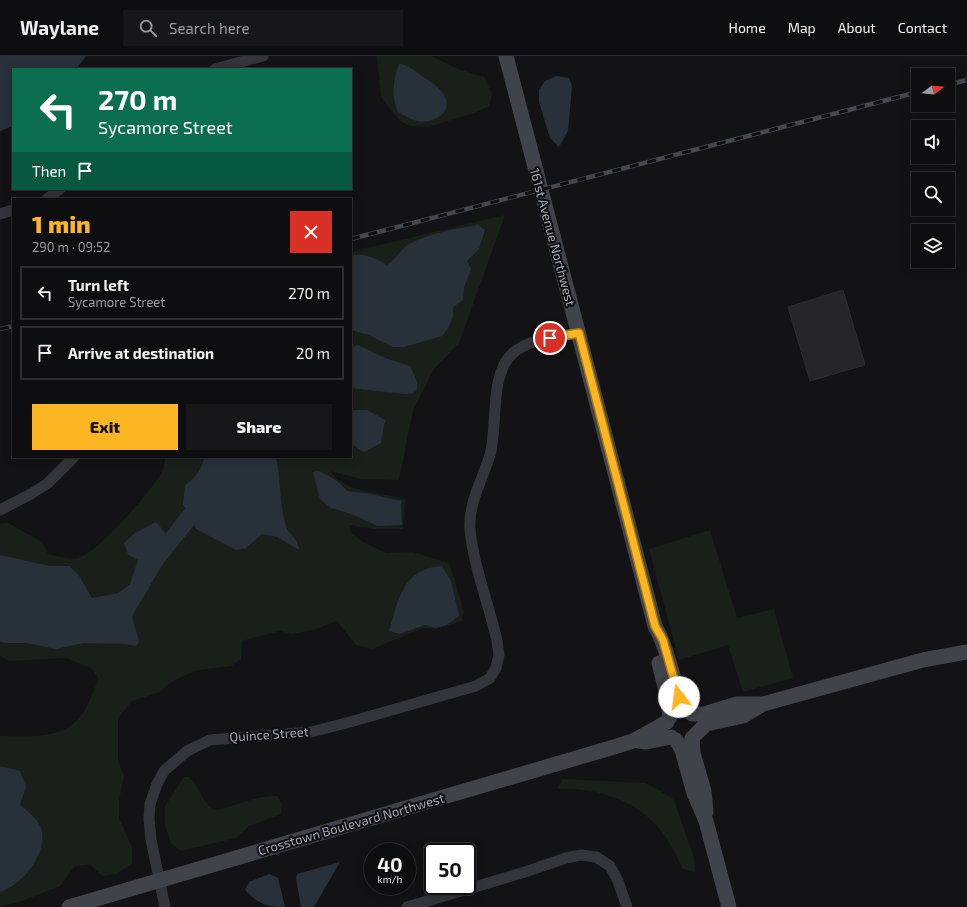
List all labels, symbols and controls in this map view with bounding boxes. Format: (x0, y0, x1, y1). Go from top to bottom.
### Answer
search box (123, 10, 403, 46)
text: Waylane (20, 16, 99, 39)
icon: search (137, 17, 159, 39)
text: Search here (169, 19, 250, 37)
text: Home (729, 19, 766, 36)
text: Map (788, 19, 816, 36)
text: About (838, 19, 876, 36)
text: Contact (898, 19, 947, 36)
north arrow (911, 68, 955, 112)
map controls (911, 68, 955, 268)
text: 270 m (98, 82, 177, 116)
icon: left (32, 84, 84, 136)
text: Sycamore Street (98, 116, 233, 138)
button: sound (911, 120, 955, 164)
icon: arrive (74, 160, 96, 182)
text: Then (32, 162, 66, 180)
street label: 161st Avenue Northwest (527, 166, 579, 308)
button: search (911, 172, 955, 216)
text: 1 min (32, 209, 91, 238)
button: close (290, 211, 332, 253)
button: layers (911, 224, 955, 268)
text: 290 m · 09:52 (32, 239, 110, 255)
text: Turn left (68, 276, 129, 294)
icon: left (34, 282, 56, 304)
text: 270 m (288, 284, 330, 302)
text: Sycamore Street (68, 294, 165, 310)
pin (533, 321, 567, 355)
icon: arrive (539, 327, 561, 349)
icon: arrive (34, 342, 56, 364)
text: Arrive at destination (68, 344, 214, 362)
text: 20 m (296, 344, 330, 362)
button: Exit (32, 404, 178, 450)
button: Share (186, 404, 332, 450)
position arrow (658, 676, 700, 718)
street label: Quince Street (229, 723, 309, 745)
street label: Crosstown Boulevard Northwest (256, 790, 446, 858)
speed limit sign: 50 (424, 843, 476, 895)
text: 40 (377, 852, 403, 876)
text: km/h (378, 873, 402, 885)

